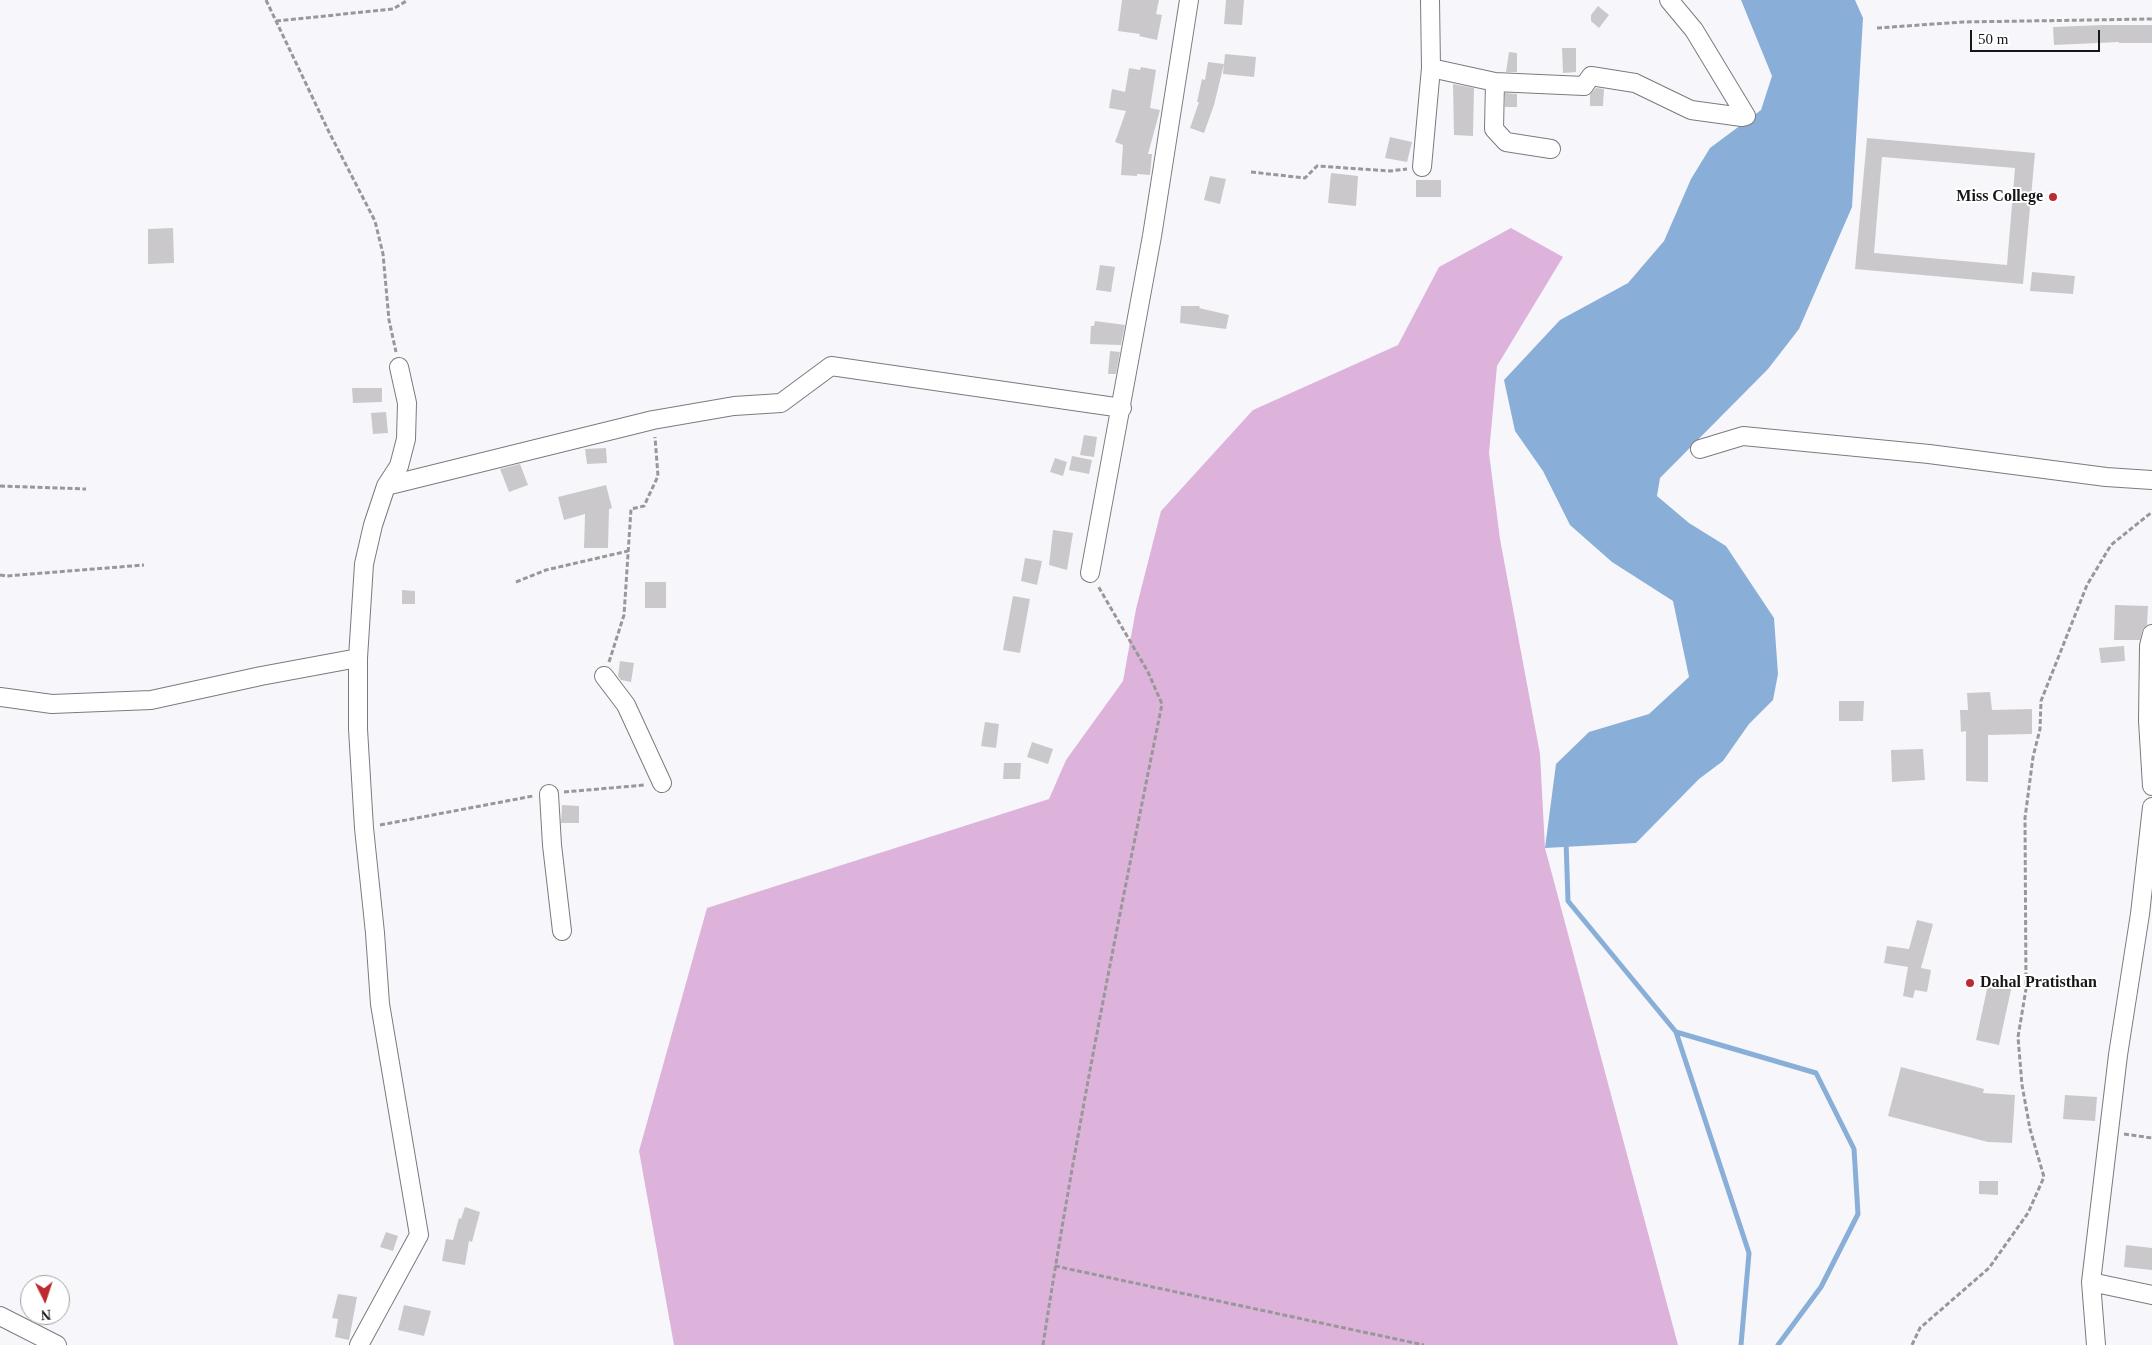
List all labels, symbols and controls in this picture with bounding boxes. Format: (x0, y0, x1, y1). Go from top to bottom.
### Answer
scale bar (1972, 20, 2102, 52)
text: 50 m (1978, 31, 2008, 47)
place label: Miss College (1956, 187, 2043, 207)
marker: Miss College (2047, 191, 2059, 203)
place label: Dahal Pratisthan (1980, 973, 2097, 993)
marker: Dahal Pratisthan (1964, 977, 1976, 989)
north arrow (20, 1275, 70, 1325)
text: N (40, 1307, 52, 1322)

